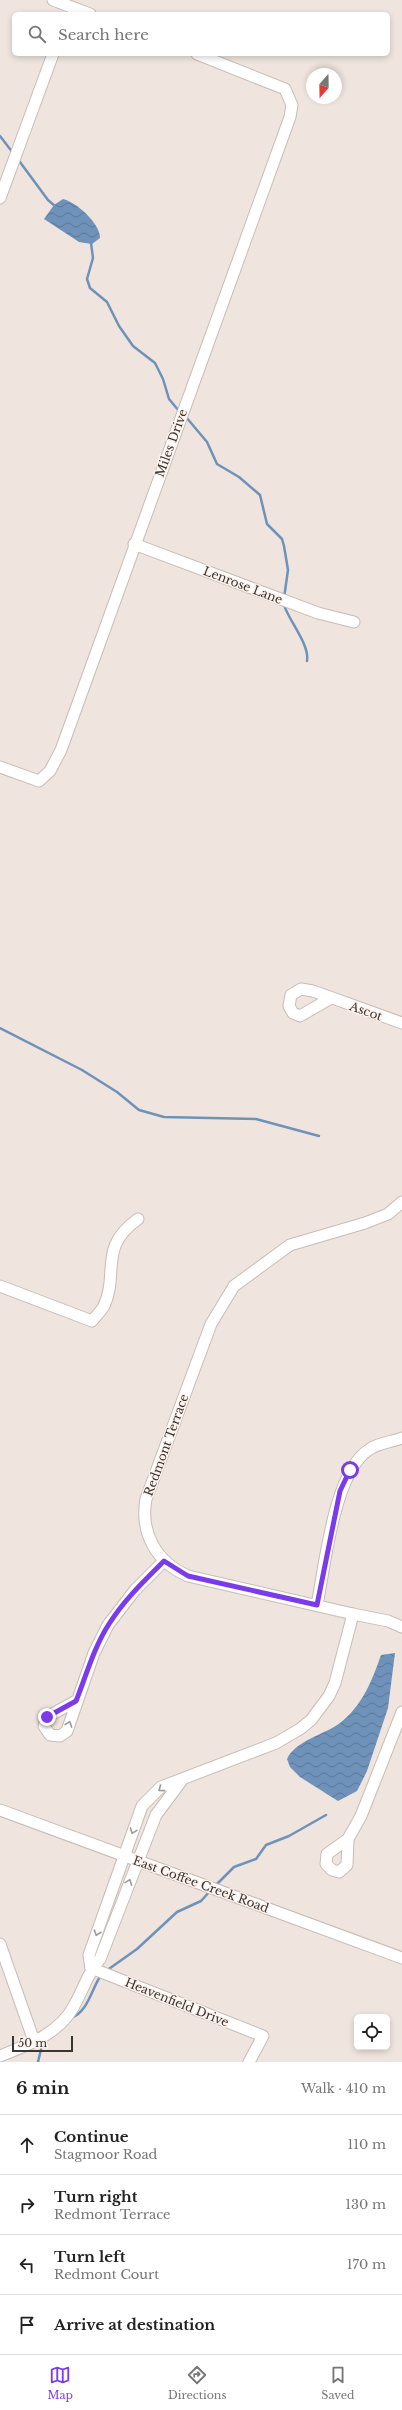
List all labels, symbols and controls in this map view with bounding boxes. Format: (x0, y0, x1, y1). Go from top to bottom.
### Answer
search box (12, 12, 390, 56)
icon: search (26, 23, 48, 45)
text: Search here (58, 25, 149, 44)
north arrow (306, 68, 342, 104)
street label: Miles Drive (152, 407, 190, 479)
street label: Lenrose Lane (201, 563, 285, 607)
street label: Ascot (347, 998, 385, 1024)
street label: Redmont Terrace (141, 1392, 191, 1498)
route start (341, 1461, 359, 1479)
route end (38, 1708, 56, 1726)
one-way arrow (65, 1721, 73, 1728)
one-way arrow (158, 1784, 165, 1791)
one-way arrow (130, 1827, 138, 1834)
street label: East Coffee Creek Road (131, 1852, 271, 1916)
one-way arrow (125, 1878, 133, 1885)
one-way arrow (94, 1929, 102, 1936)
street label: Heavenfield Drive (123, 1974, 231, 2030)
map controls (354, 2014, 390, 2050)
button: locate (354, 2014, 390, 2050)
scale bar (12, 2034, 73, 2053)
text: 50 m (18, 2036, 47, 2050)
text: 6 min (16, 2078, 69, 2099)
text: Walk · 410 m (301, 2080, 386, 2097)
text: Continue (54, 2127, 129, 2146)
icon: ahead (16, 2134, 38, 2156)
text: 110 m (347, 2136, 386, 2153)
text: Stagmoor Road (54, 2146, 157, 2163)
text: Turn right (54, 2187, 137, 2206)
icon: right (16, 2194, 38, 2216)
text: 130 m (345, 2196, 386, 2213)
text: Redmont Terrace (54, 2206, 171, 2223)
text: Turn left (54, 2247, 125, 2266)
icon: left (16, 2254, 38, 2276)
text: 170 m (347, 2256, 386, 2273)
text: Redmont Court (54, 2266, 159, 2283)
icon: arrive (16, 2314, 38, 2336)
text: Arrive at destination (54, 2315, 215, 2334)
tab: Map (47, 2364, 73, 2402)
tab: Directions (168, 2364, 226, 2402)
tab: Saved (321, 2364, 355, 2402)

